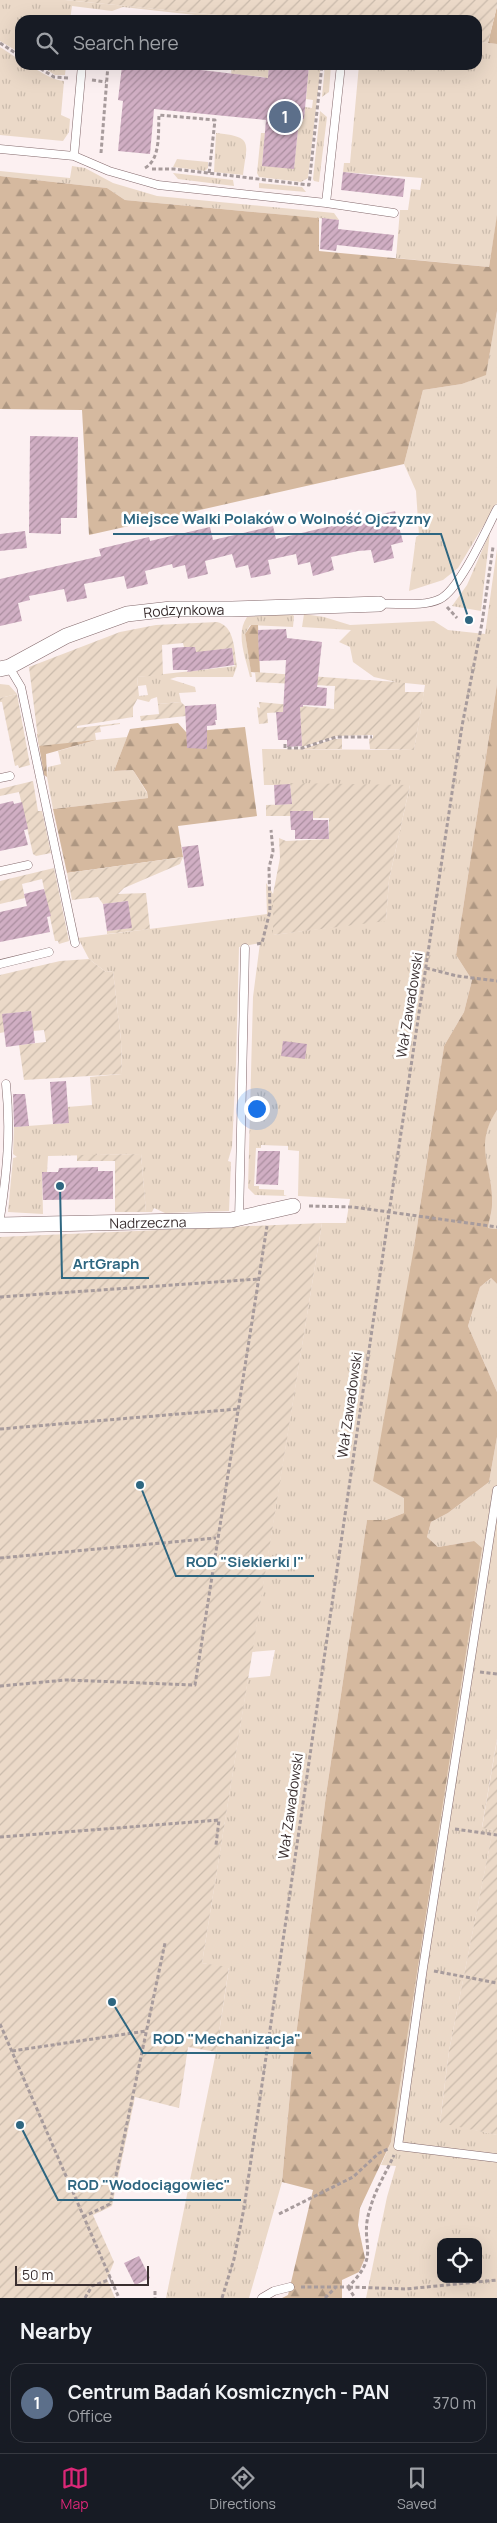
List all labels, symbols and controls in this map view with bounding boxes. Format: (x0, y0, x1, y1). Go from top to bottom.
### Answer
search box (15, 15, 482, 70)
icon: search (33, 29, 61, 57)
text: Search here (73, 30, 179, 56)
pin: 1 (269, 98, 301, 136)
callout: Miejsce Walki Polaków o Wolność Ojczyzny (113, 504, 441, 534)
text: Miejsce Walki Polaków o Wolność Ojczyzny (123, 508, 432, 529)
street label: Rodzynkowa (142, 600, 224, 622)
street label: Wał Zawadowski (391, 951, 427, 1059)
your location (244, 1096, 270, 1122)
street label: Nadrzeczna (109, 1211, 187, 1232)
callout: ArtGraph (62, 1248, 149, 1278)
text: ArtGraph (73, 1253, 139, 1274)
street label: Wał Zawadowski (332, 1351, 366, 1459)
callout: ROD "Siekierki I" (176, 1546, 314, 1576)
text: ROD "Siekierki I" (186, 1551, 304, 1572)
street label: Wał Zawadowski (273, 1752, 307, 1860)
callout: ROD "Mechanizacja" (143, 2023, 311, 2053)
text: ROD "Mechanizacja" (153, 2028, 301, 2049)
callout: ROD "Wodociągowiec" (58, 2170, 241, 2200)
text: ROD "Wodociągowiec" (67, 2174, 231, 2195)
map controls (437, 2238, 482, 2283)
button: locate (437, 2238, 482, 2283)
scale bar (15, 2263, 149, 2286)
text: 50 m (22, 2265, 53, 2284)
text: Nearby (20, 2317, 92, 2345)
text: Centrum Badań Kosmicznych - PAN (68, 2379, 389, 2405)
text: 1 (33, 2392, 41, 2414)
text: 370 m (433, 2392, 476, 2414)
text: Office (68, 2405, 112, 2427)
tab: Map (61, 2464, 89, 2513)
tab: Directions (210, 2464, 276, 2513)
tab: Saved (397, 2464, 436, 2513)

